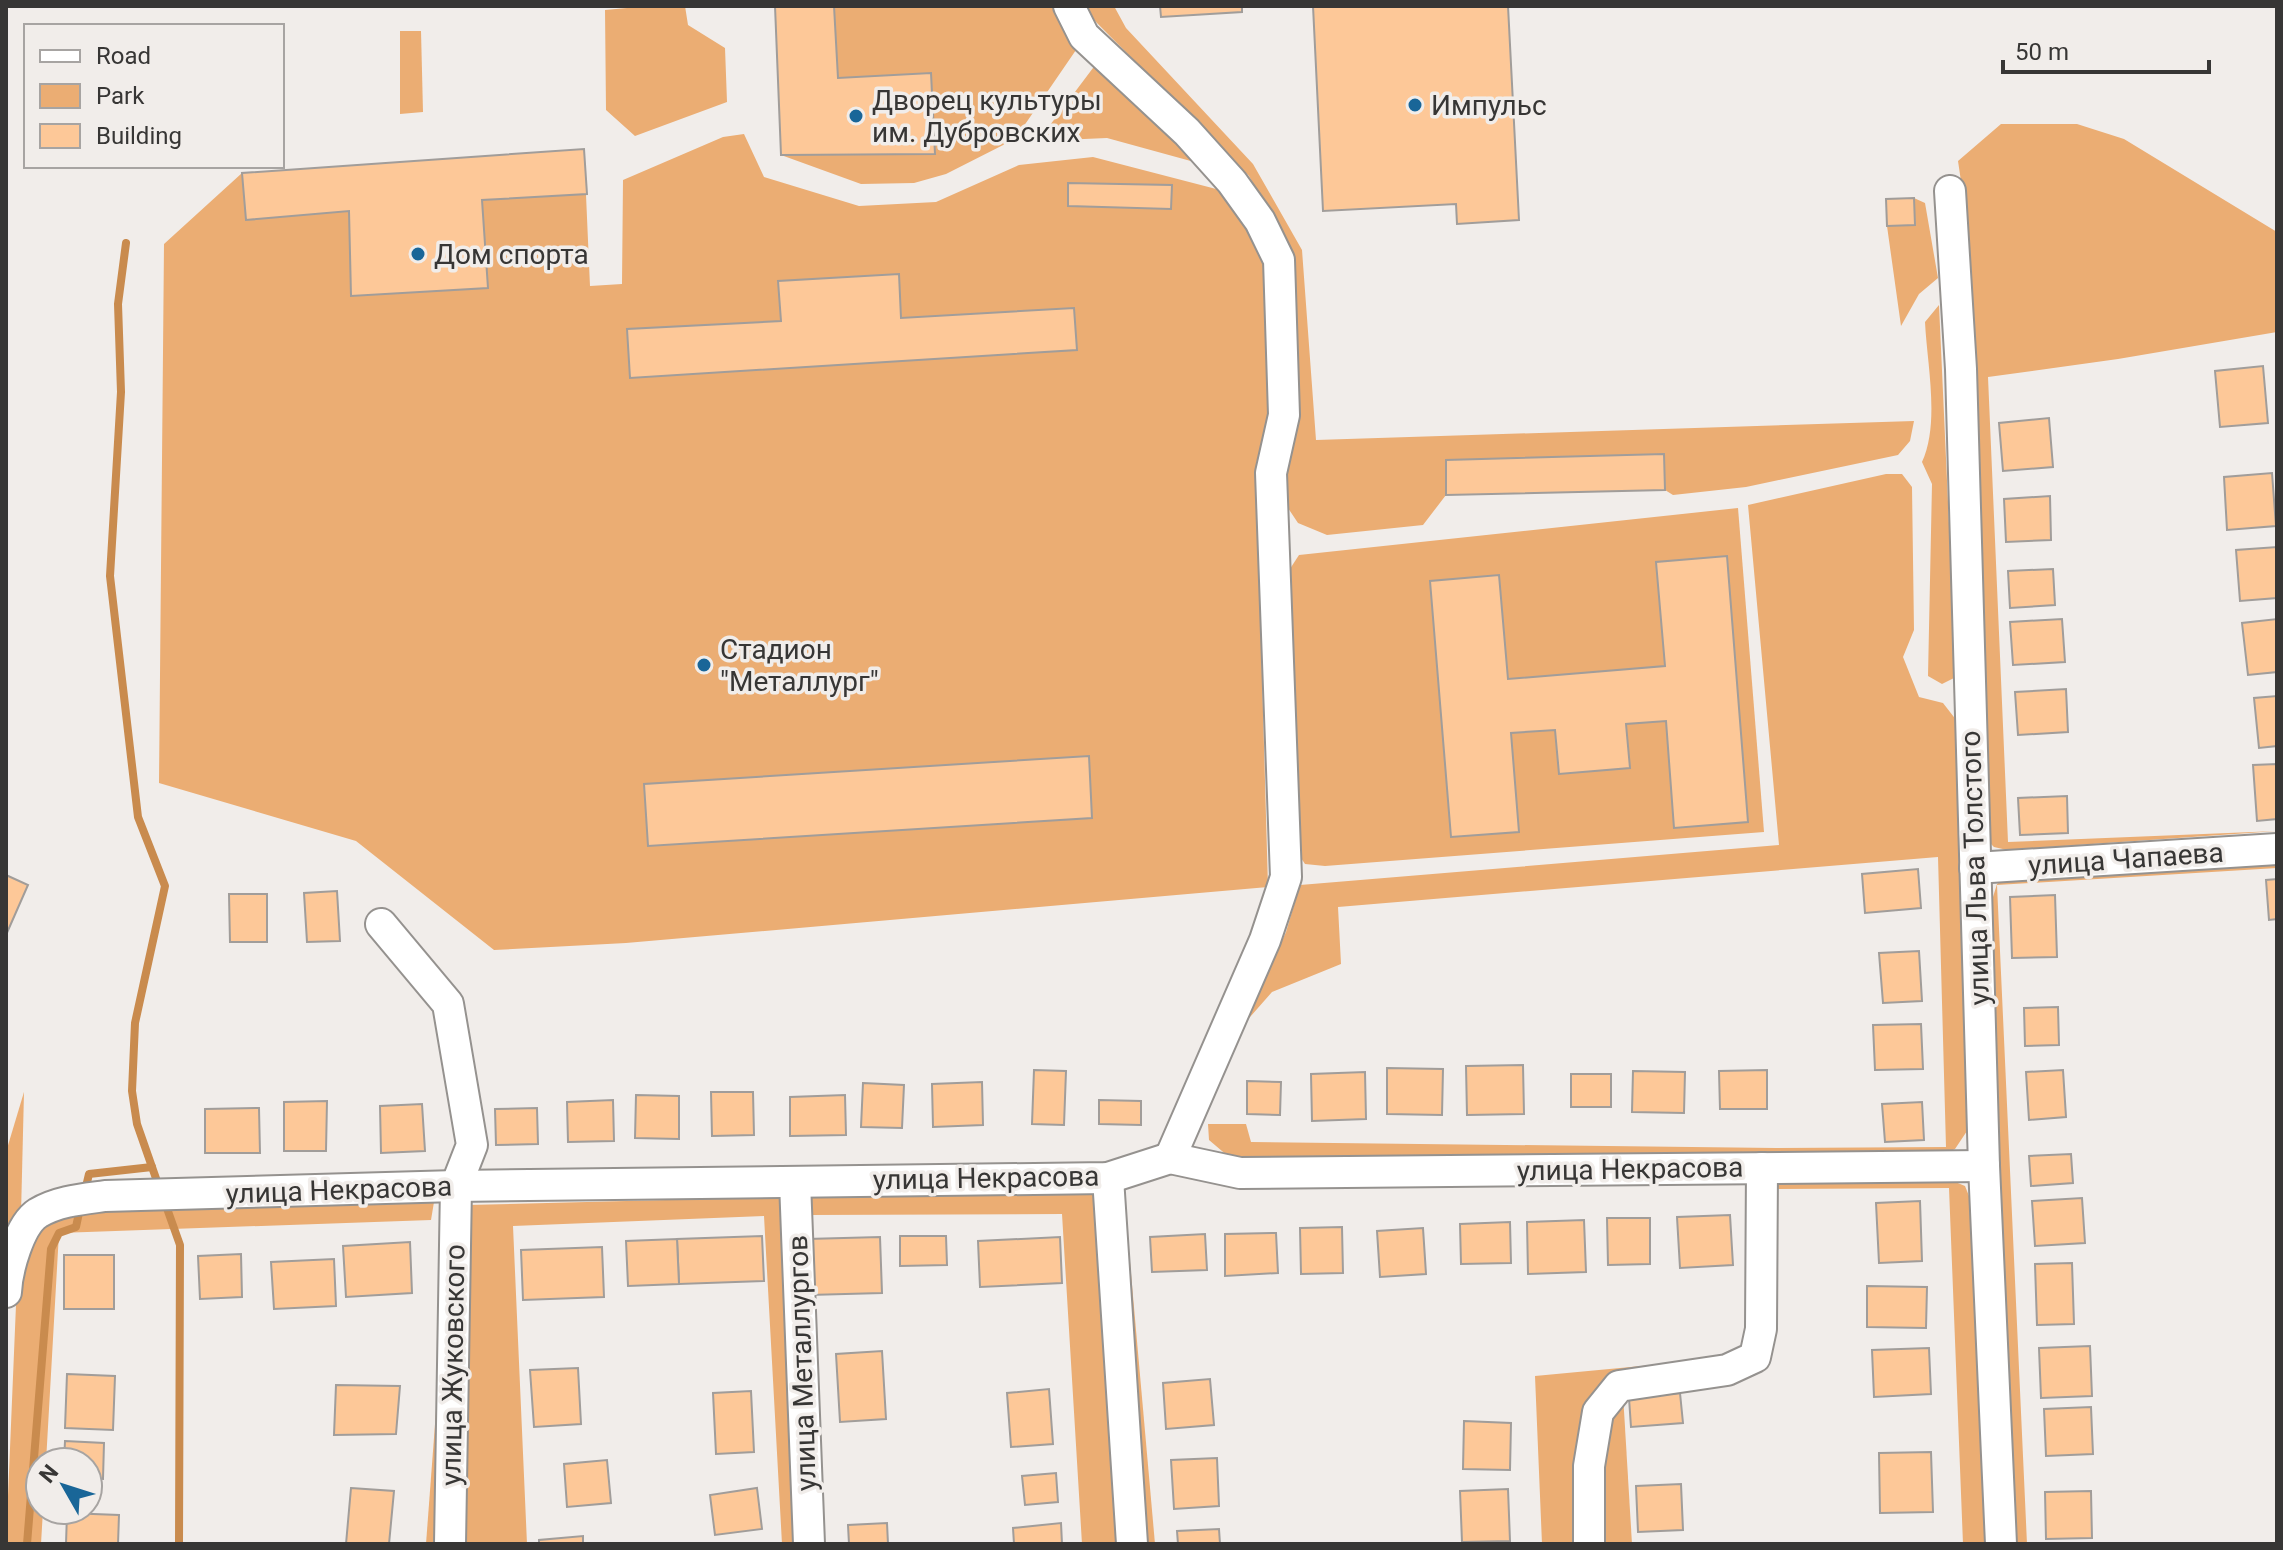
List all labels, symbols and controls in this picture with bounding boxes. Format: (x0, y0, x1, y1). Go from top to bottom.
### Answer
legend (24, 24, 284, 168)
scale bar (2003, 24, 2209, 74)
text: 50 m (2015, 38, 2069, 66)
text: Road (96, 42, 151, 70)
text: Park (96, 82, 145, 110)
place label: Дворец культуры им. Дубровских (872, 84, 1102, 149)
place label: Импульс (1431, 89, 1547, 122)
marker: Импульс (1406, 96, 1424, 114)
marker: Дворец культуры им. Дубровских (847, 107, 865, 125)
text: Building (96, 122, 182, 150)
place label: Дом спорта (434, 238, 589, 271)
marker: Дом спорта (409, 245, 427, 263)
place label: Стадион "Металлург" (720, 633, 879, 698)
marker: Стадион "Металлург" (695, 656, 713, 674)
street label: улица Льва Толстого (1954, 730, 1996, 1006)
street label: улица Чапаева (2027, 836, 2225, 882)
street label: улица Некрасова (1516, 1151, 1744, 1187)
street label: улица Некрасова (872, 1160, 1100, 1196)
street label: улица Некрасова (225, 1170, 453, 1210)
street label: улица Металлургов (781, 1234, 823, 1492)
street label: улица Жуковского (434, 1244, 472, 1486)
north arrow (24, 1446, 104, 1526)
text: N (34, 1460, 63, 1488)

